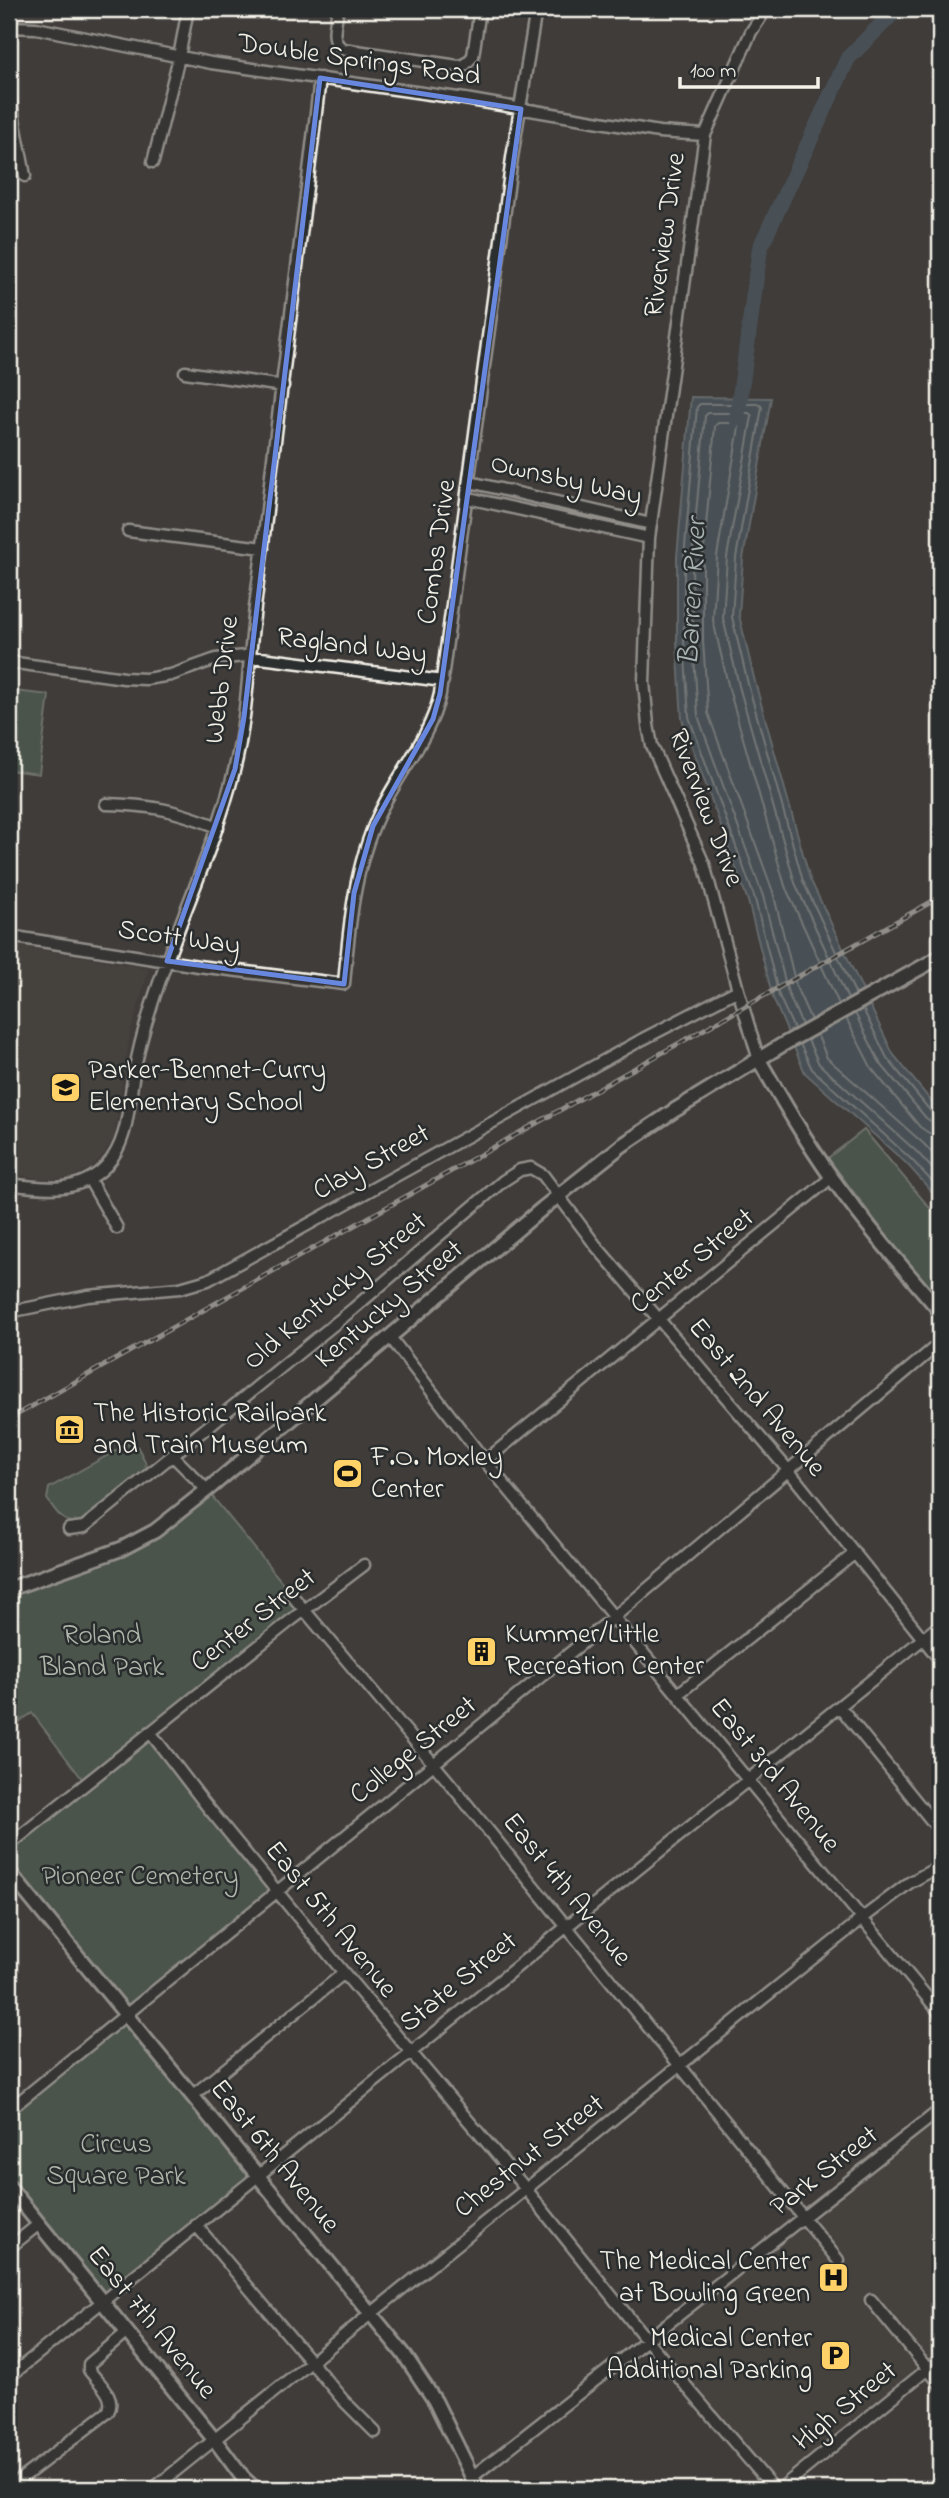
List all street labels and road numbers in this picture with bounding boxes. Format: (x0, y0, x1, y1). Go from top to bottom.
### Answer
street label: Double Springs Road (234, 24, 483, 98)
street label: Riverview Drive (634, 150, 698, 320)
street label: Ownsby Way (486, 444, 646, 518)
street label: Combs Drive (408, 476, 469, 627)
street label: Webb Drive (195, 613, 251, 746)
street label: Ragland Way (275, 617, 429, 677)
street label: Riverview Drive (656, 723, 754, 893)
street label: Scott Way (115, 910, 243, 968)
street label: Clay Street (306, 1114, 438, 1212)
street label: Center Street (622, 1199, 764, 1325)
street label: Old Kentucky Street (238, 1206, 434, 1378)
street label: Kentucky Street (309, 1233, 471, 1377)
street label: East 2nd Avenue (677, 1309, 835, 1487)
street label: Center Street (182, 1559, 326, 1683)
street label: College Street (341, 1687, 487, 1815)
street label: East 3rd Avenue (698, 1689, 850, 1863)
street label: East 4th Avenue (491, 1804, 641, 1976)
street label: East 5th Avenue (254, 1832, 407, 2008)
street label: State Street (391, 1922, 527, 2044)
street label: East 6th Avenue (199, 2071, 350, 2243)
street label: Chestnut Street (446, 2085, 614, 2229)
street label: Park Street (762, 2116, 888, 2228)
street label: East 7th Avenue (76, 2237, 226, 2409)
street label: High Street (785, 2352, 907, 2462)

